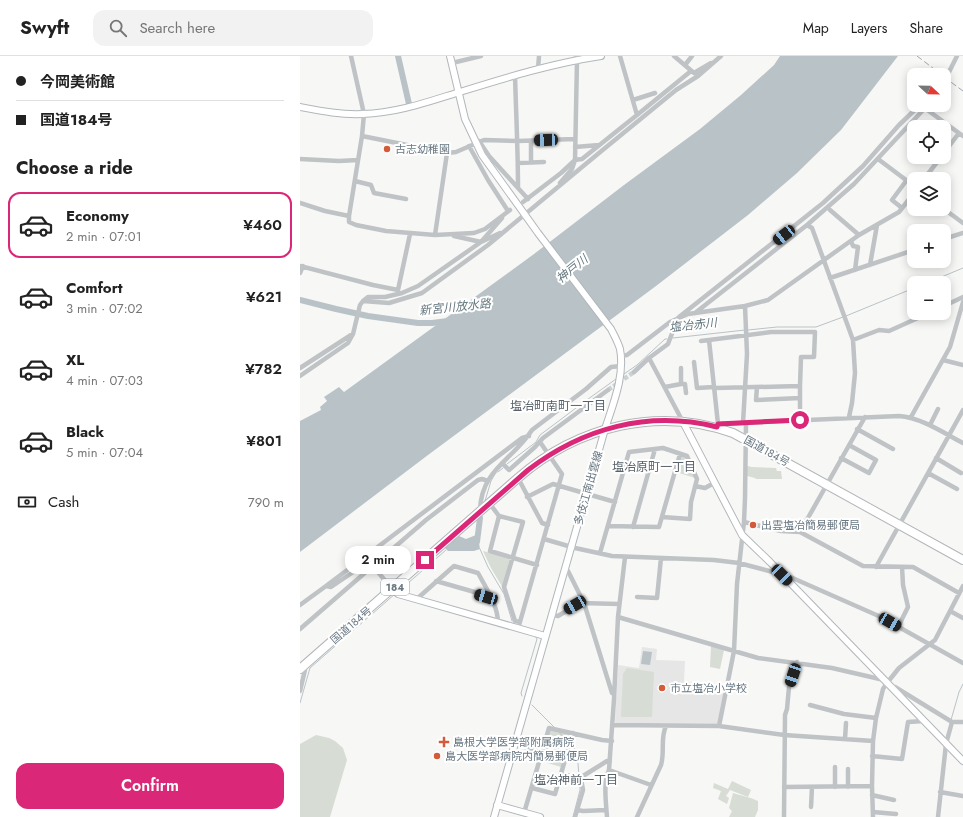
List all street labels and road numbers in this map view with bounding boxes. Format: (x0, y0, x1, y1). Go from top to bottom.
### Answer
street label: 国道184号 (741, 432, 793, 470)
street label: 多伎江南出雲線 (570, 449, 606, 527)
road number: 184 (381, 579, 409, 595)
street label: 国道184号 (327, 602, 375, 648)

